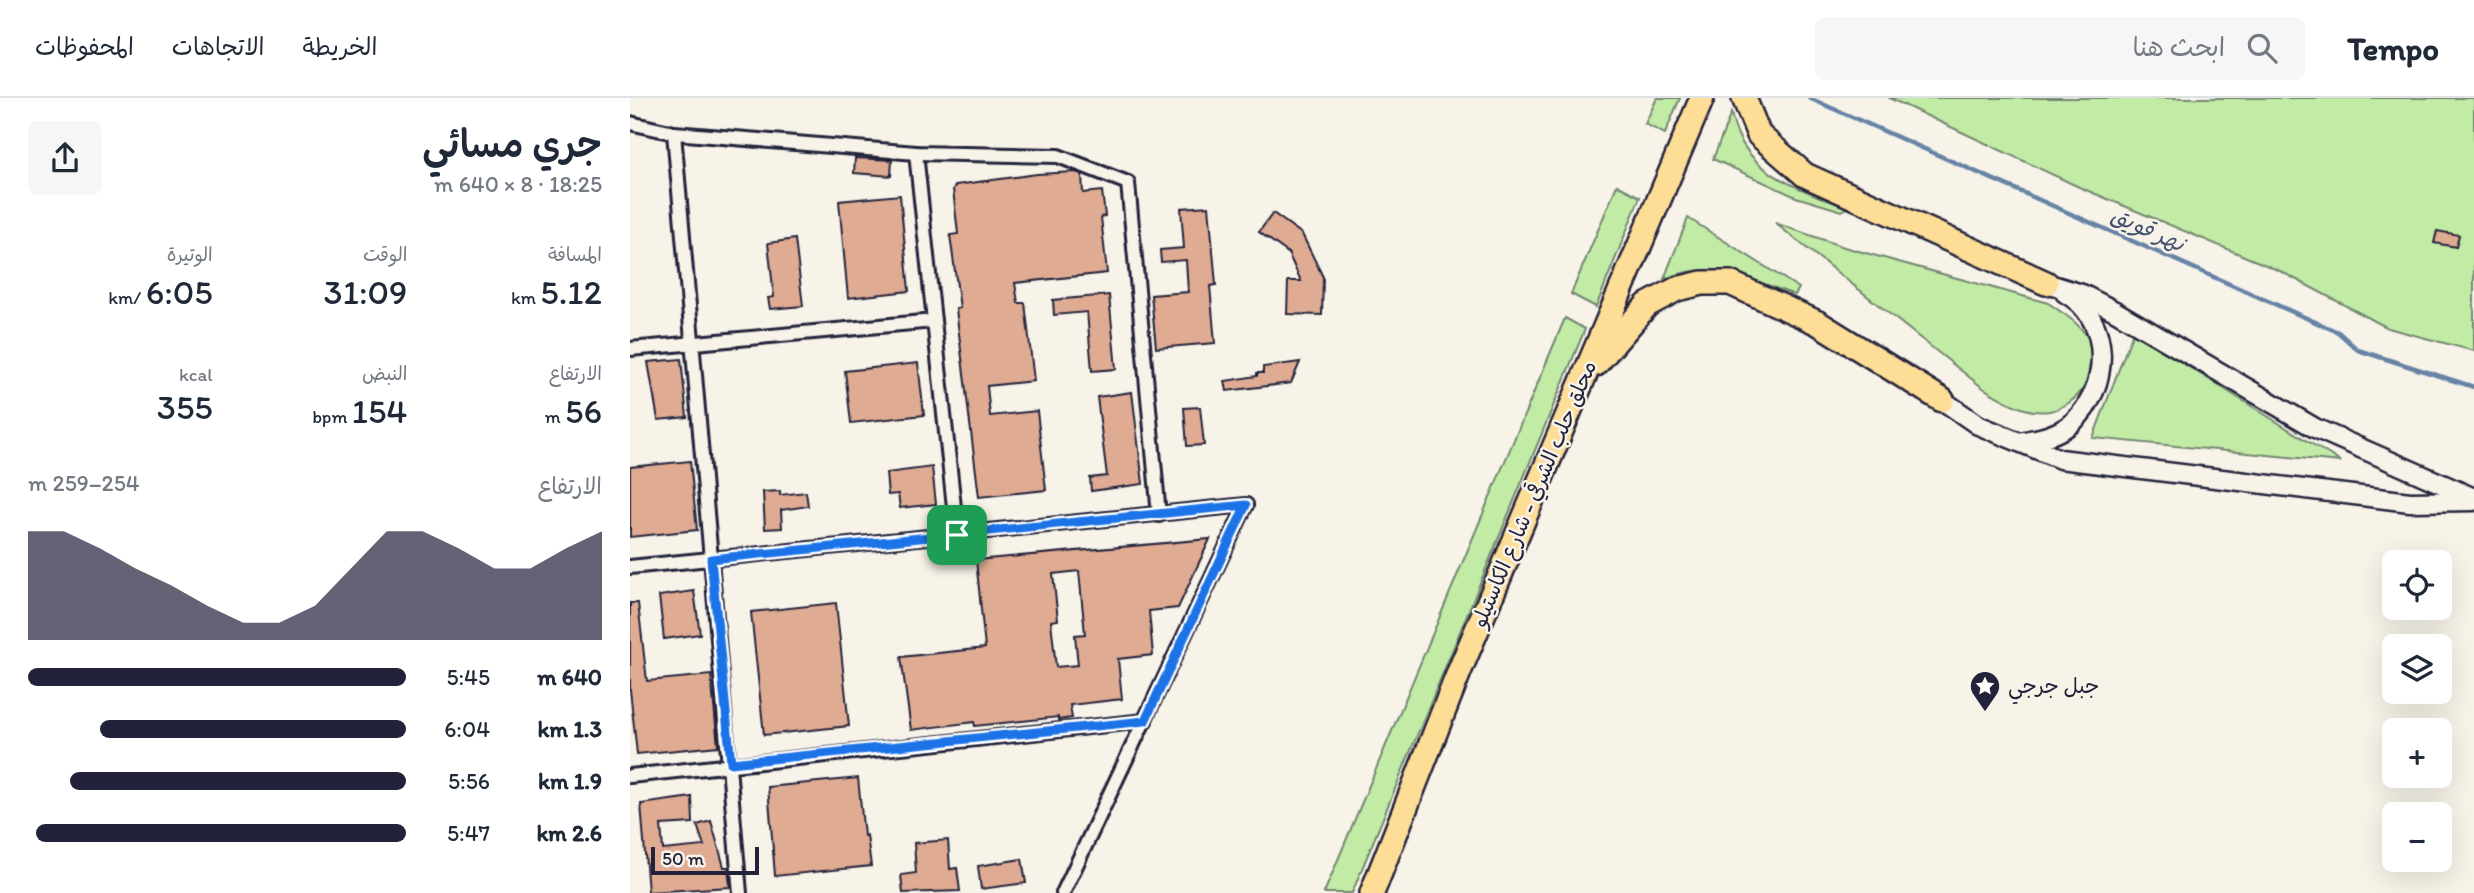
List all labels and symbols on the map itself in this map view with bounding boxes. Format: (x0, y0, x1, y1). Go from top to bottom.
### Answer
water label: نهر قويق (2107, 200, 2191, 259)
street label: محلق حلب الشرقي - شارع الكاستيلو (1465, 357, 1604, 633)
pin (927, 505, 987, 565)
place icon: جبل جرجي (1968, 669, 2002, 713)
place label: جبل جرجي (2008, 673, 2099, 705)
scale bar (651, 844, 760, 876)

